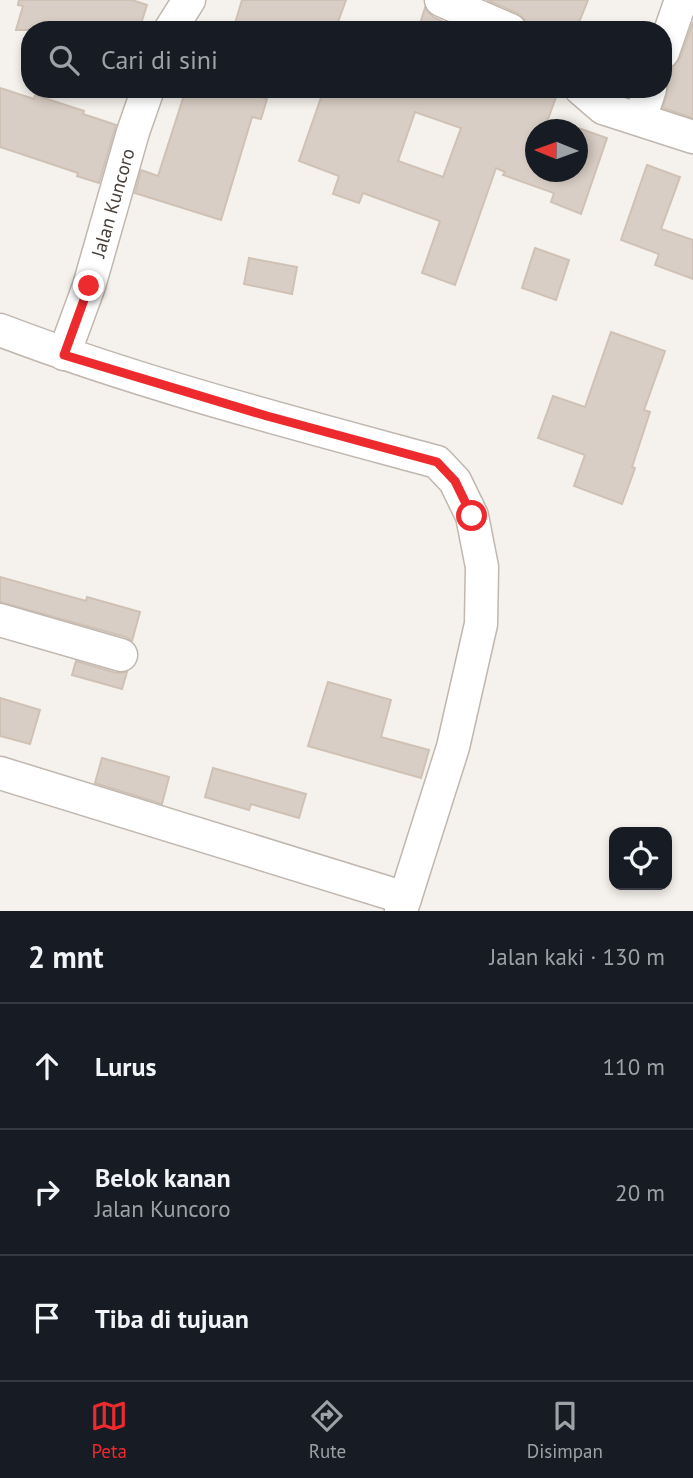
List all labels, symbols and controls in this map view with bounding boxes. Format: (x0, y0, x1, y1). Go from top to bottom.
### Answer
search box (21, 21, 672, 98)
icon: search (45, 41, 83, 79)
text: Cari di sini (101, 43, 218, 76)
north arrow (525, 119, 588, 182)
street label: Jalan Kuncoro (86, 146, 140, 261)
route end (73, 270, 104, 301)
route start (456, 500, 487, 531)
map controls (609, 827, 672, 890)
button: locate (609, 827, 672, 890)
text: 2 mnt (28, 937, 104, 976)
text: Jalan kaki · 130 m (490, 942, 665, 971)
icon: ahead (28, 1047, 66, 1085)
text: Lurus (95, 1050, 156, 1083)
text: 110 m (603, 1052, 665, 1081)
text: Belok kanan (95, 1161, 231, 1194)
icon: right (28, 1173, 66, 1211)
text: 20 m (615, 1178, 665, 1207)
text: Jalan Kuncoro (95, 1194, 231, 1223)
icon: arrive (28, 1299, 66, 1337)
text: Tiba di tujuan (95, 1302, 249, 1335)
tab: Peta (90, 1397, 128, 1463)
tab: Rute (308, 1397, 346, 1463)
tab: Disimpan (527, 1397, 603, 1463)

